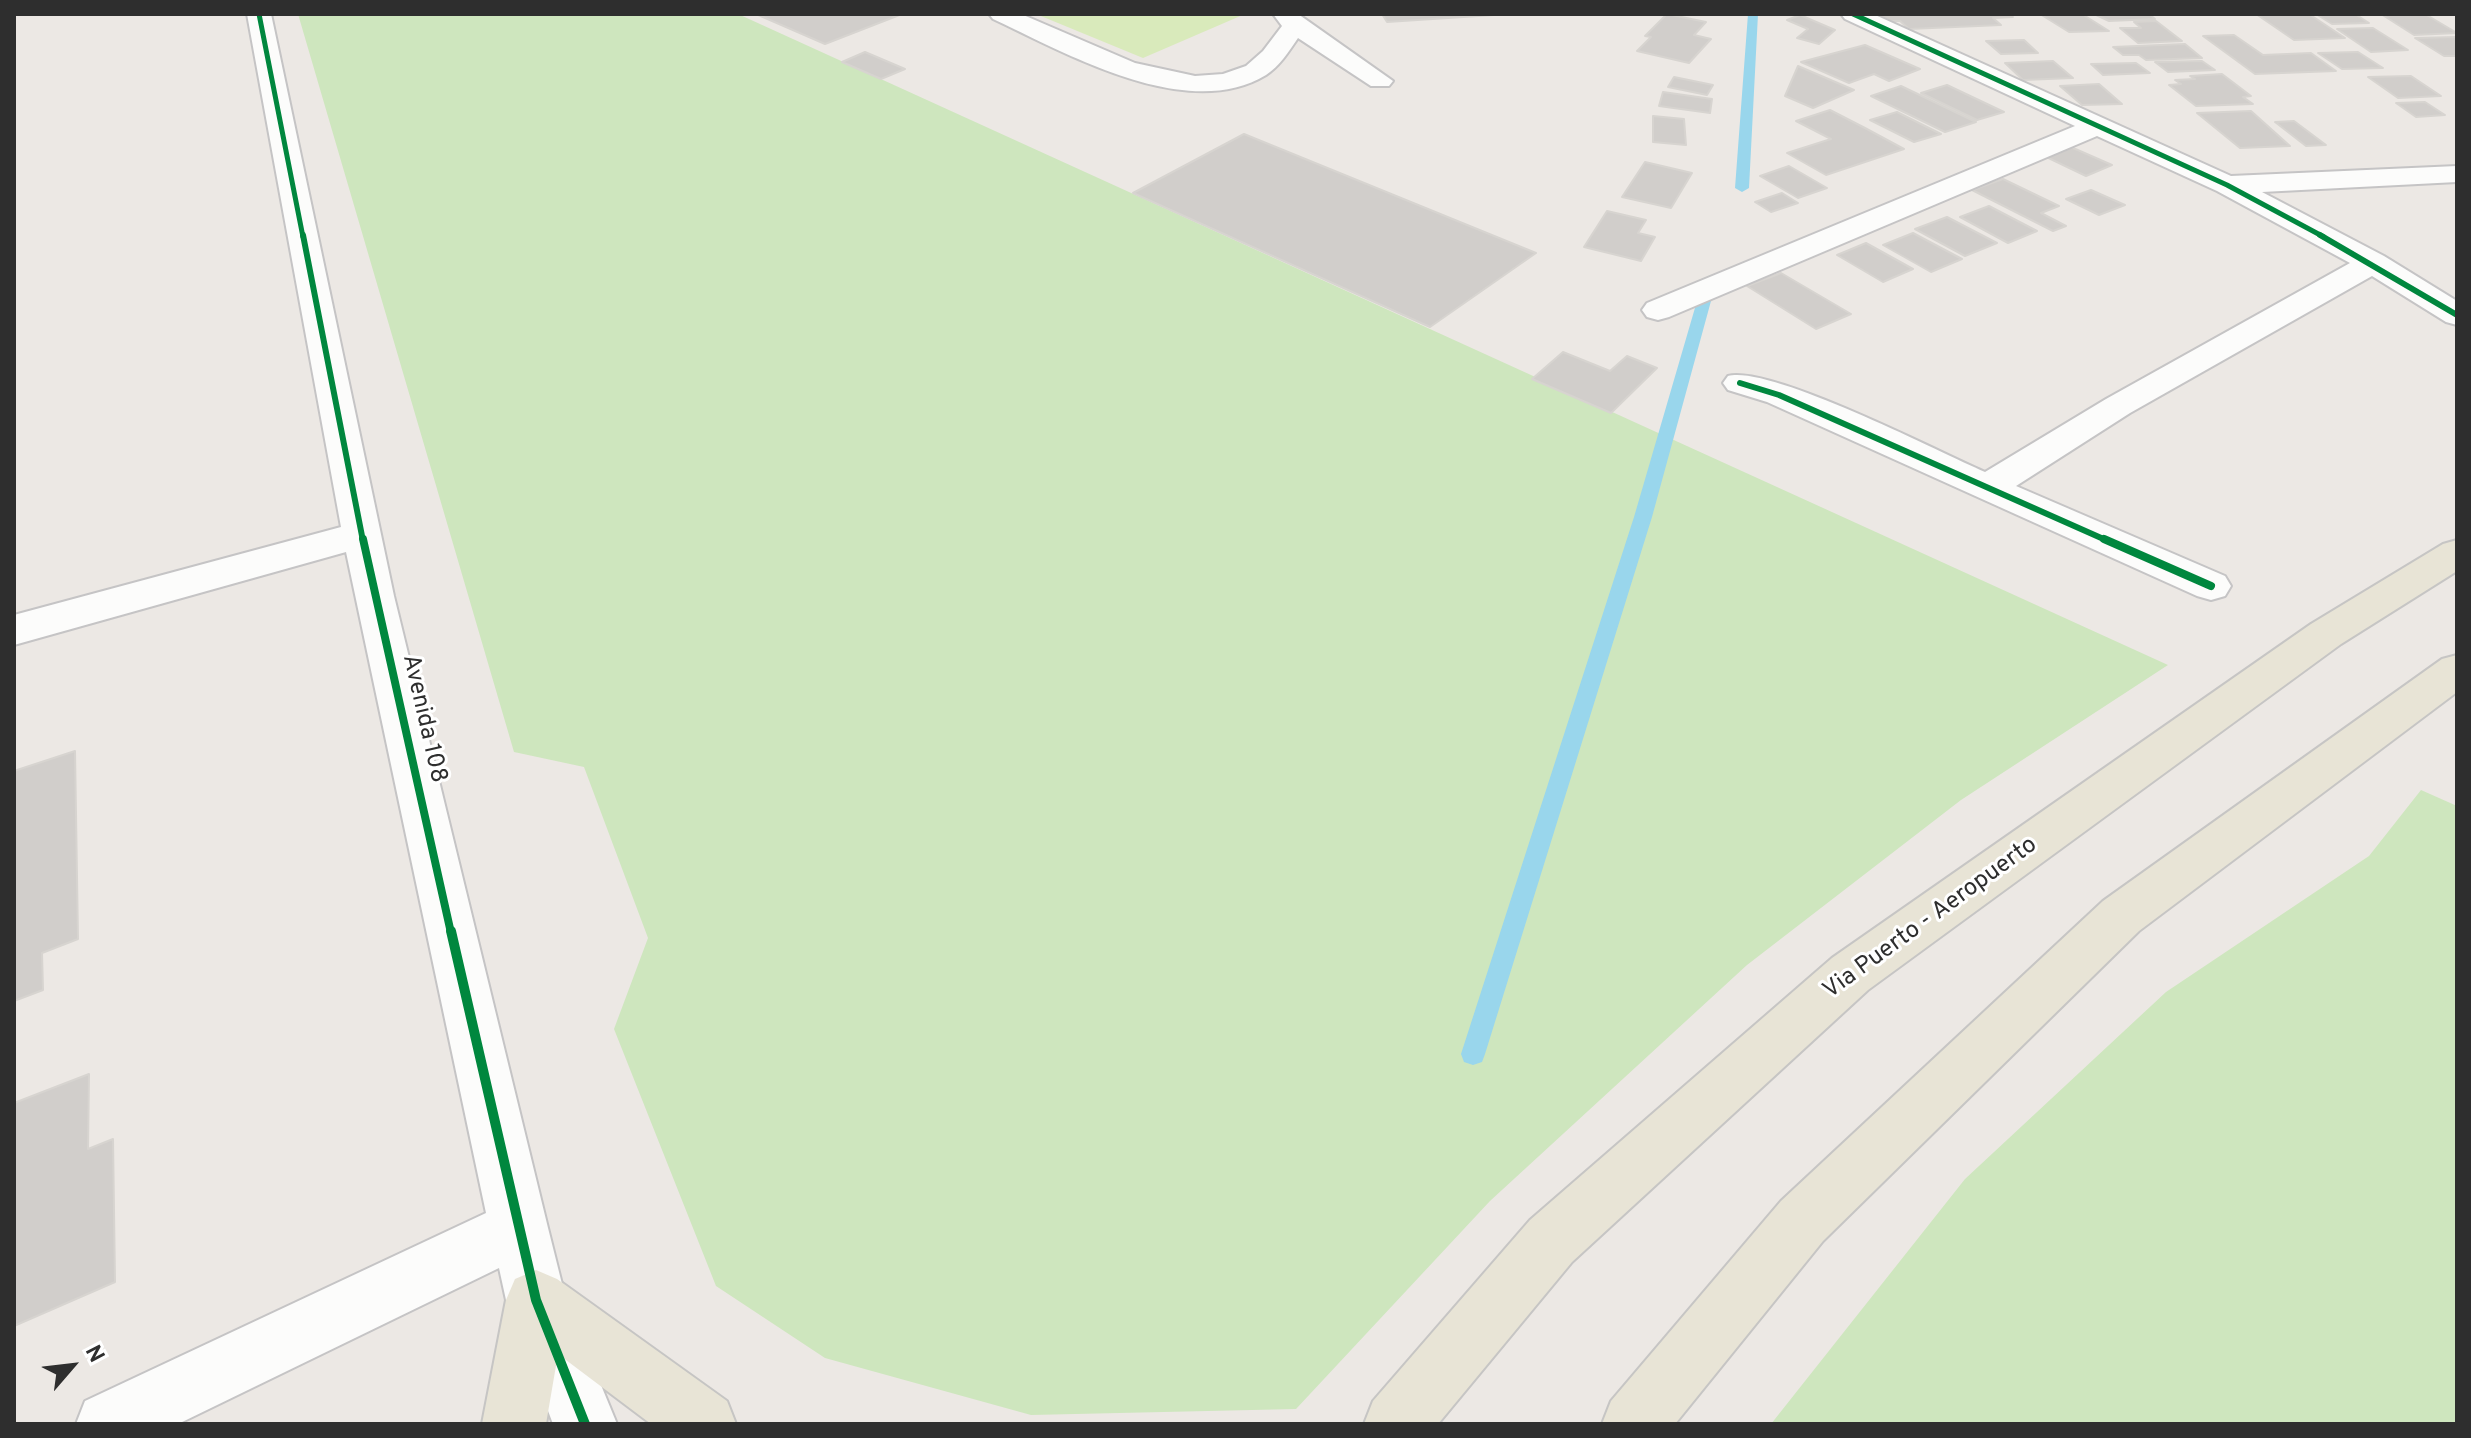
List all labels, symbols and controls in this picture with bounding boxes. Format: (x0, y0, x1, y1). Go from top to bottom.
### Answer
street label: Avenida 108 (394, 652, 452, 786)
street label: Via Puerto - Aeropuerto (1818, 832, 2044, 1006)
north arrow (32, 1326, 112, 1406)
text: N (78, 1341, 109, 1368)

